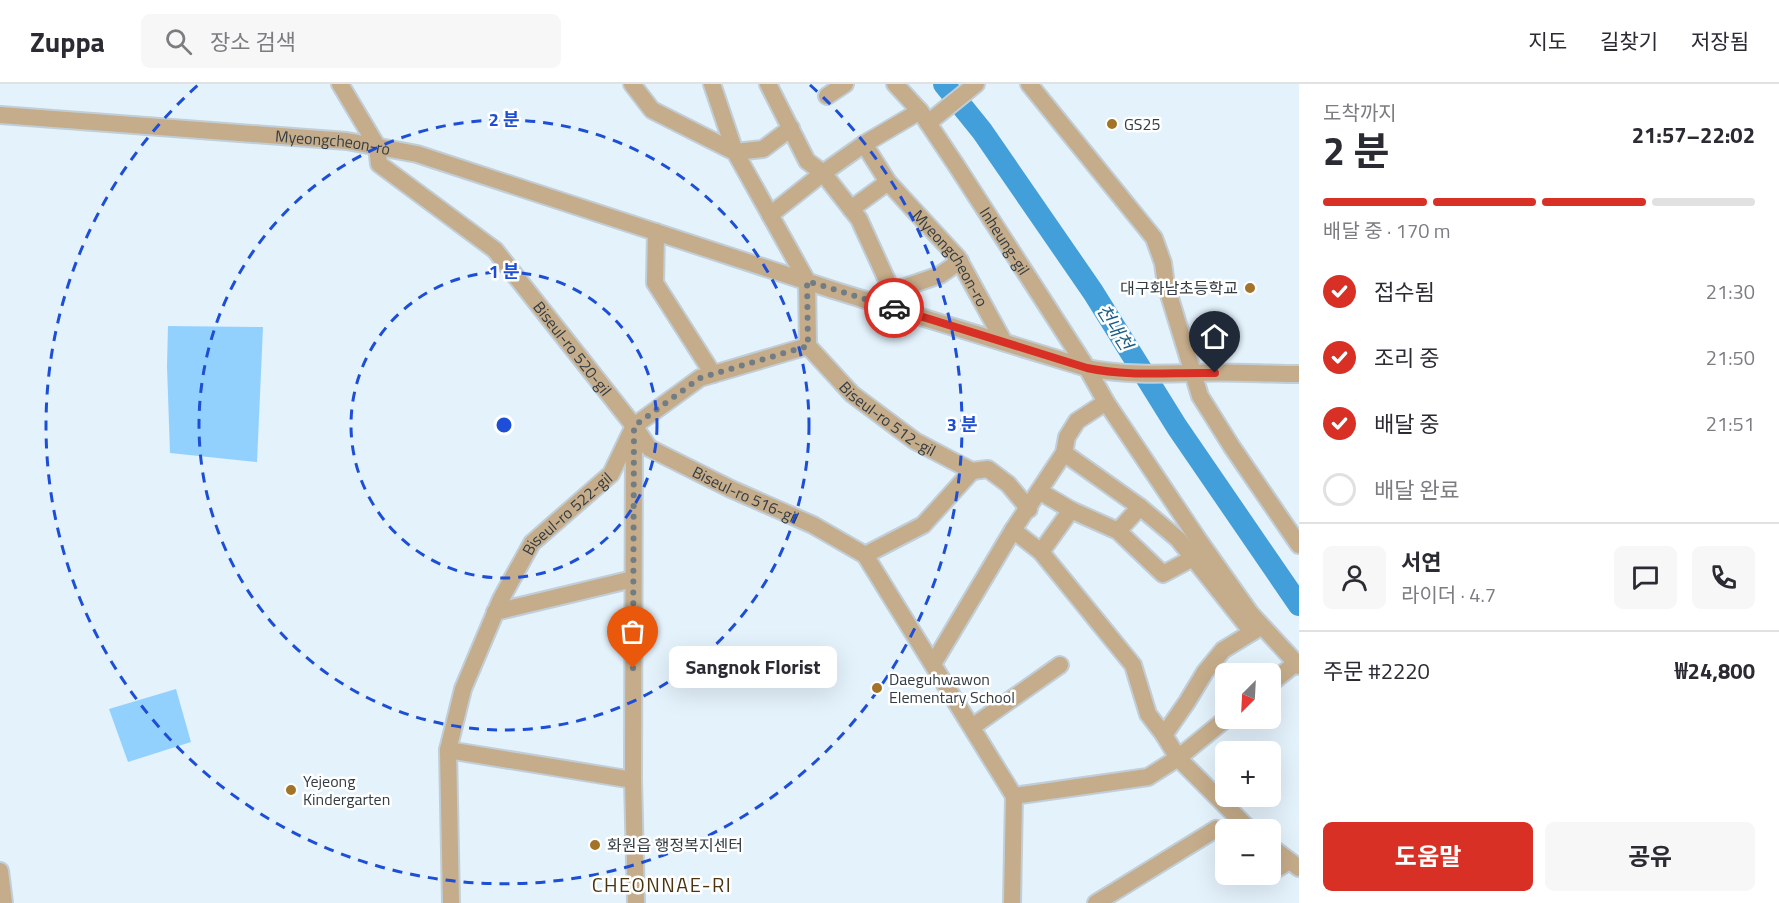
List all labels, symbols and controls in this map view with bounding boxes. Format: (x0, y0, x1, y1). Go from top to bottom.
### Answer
search box (141, 14, 561, 68)
text: Zuppa (30, 20, 105, 63)
icon: search (162, 25, 195, 58)
text: 장소 검색 (210, 25, 296, 59)
text: 지도 (1528, 25, 1567, 57)
text: 길찾기 (1600, 25, 1658, 57)
text: 저장됨 (1691, 25, 1749, 57)
text: 도착까지 (1323, 97, 1397, 128)
text: 2 분 (489, 106, 520, 133)
place label: GS25 (1124, 112, 1160, 136)
marker: GS25 (1105, 117, 1119, 131)
text: 21:57–22:02 (1632, 118, 1755, 152)
text: 2 분 (1323, 121, 1389, 180)
street label: Myeongcheon-ro (274, 124, 392, 161)
street label: Inheung-gil (974, 202, 1036, 280)
street label: Myeongcheon-ro (907, 204, 994, 311)
text: 배달 중 · 170 m (1323, 215, 1450, 246)
text: 1 분 (489, 258, 520, 285)
icon: check (1323, 275, 1356, 308)
text: 접수됨 (1374, 275, 1435, 309)
place label: 대구화남초등학교 (1120, 276, 1238, 300)
text: 21:30 (1706, 276, 1755, 307)
courier (864, 278, 924, 338)
marker: 대구화남초등학교 (1243, 281, 1257, 295)
icon: car (878, 292, 911, 325)
street label: Biseul-ro 520-gil (528, 296, 618, 401)
water label: 천내천 (1090, 299, 1141, 357)
pin (1189, 311, 1240, 373)
icon: home (1198, 320, 1231, 353)
icon: check (1323, 341, 1356, 374)
text: 조리 중 (1374, 341, 1440, 375)
text: 21:50 (1706, 342, 1755, 373)
street label: Biseul-ro 512-gil (834, 375, 940, 462)
icon: check (1323, 407, 1356, 440)
text: 배달 중 (1374, 407, 1440, 441)
text: 21:51 (1706, 408, 1755, 439)
text: 3 분 (947, 411, 978, 438)
centre of rings (494, 415, 514, 435)
street label: Biseul-ro 516-gil (688, 460, 803, 529)
street label: Biseul-ro 522-gil (516, 466, 617, 559)
text: 배달 완료 (1374, 473, 1460, 507)
text: 서연 (1401, 545, 1441, 579)
button: person (1323, 546, 1386, 609)
button: chat (1614, 546, 1677, 609)
button: phone (1692, 546, 1755, 609)
text: 라이더 · 4.7 (1401, 579, 1496, 610)
pin (607, 606, 658, 668)
icon: bag (616, 615, 649, 648)
callout: Sangnok Florist (669, 647, 837, 689)
text: Sangnok Florist (685, 651, 821, 682)
text: 주문 #2220 (1323, 654, 1430, 688)
text: ₩24,800 (1675, 654, 1755, 688)
north arrow (1215, 663, 1281, 729)
map controls (1215, 663, 1281, 885)
place label: Daeguhwawon Elementary School (889, 667, 1015, 709)
marker: Daeguhwawon Elementary School (870, 681, 884, 695)
button: + (1215, 741, 1281, 807)
place label: Yejeong Kindergarten (303, 769, 390, 811)
marker: Yejeong Kindergarten (284, 783, 298, 797)
button: − (1215, 819, 1281, 885)
button: 도움말 (1323, 822, 1533, 891)
button: 공유 (1545, 822, 1755, 891)
place label: 화원읍 행정복지센터 (607, 833, 743, 857)
marker: 화원읍 행정복지센터 (588, 838, 602, 852)
district label: CHEONNAE-RI (592, 869, 732, 900)

